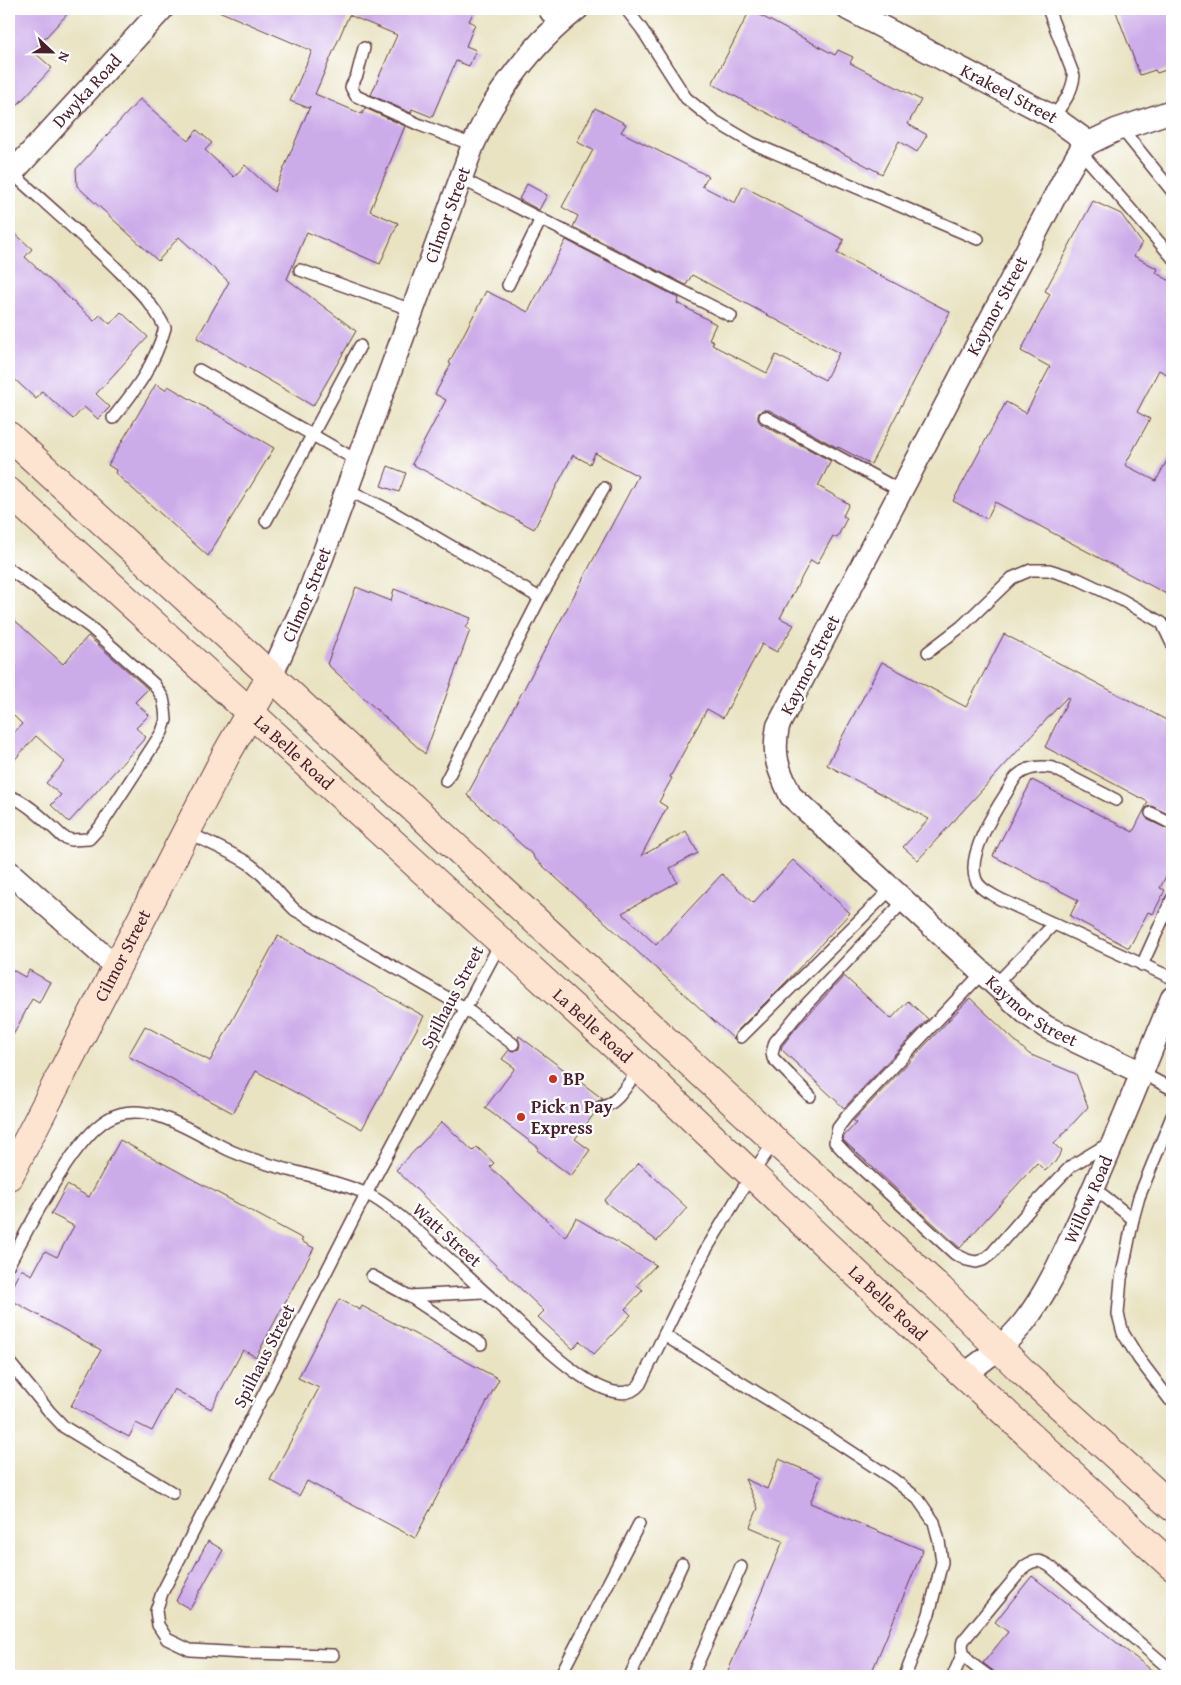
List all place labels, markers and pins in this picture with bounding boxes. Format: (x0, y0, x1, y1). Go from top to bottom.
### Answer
place label: BP (563, 1065, 585, 1092)
marker: BP (547, 1073, 559, 1085)
place label: Pick n Pay Express (531, 1093, 614, 1141)
marker: Pick n Pay Express (515, 1111, 527, 1123)

